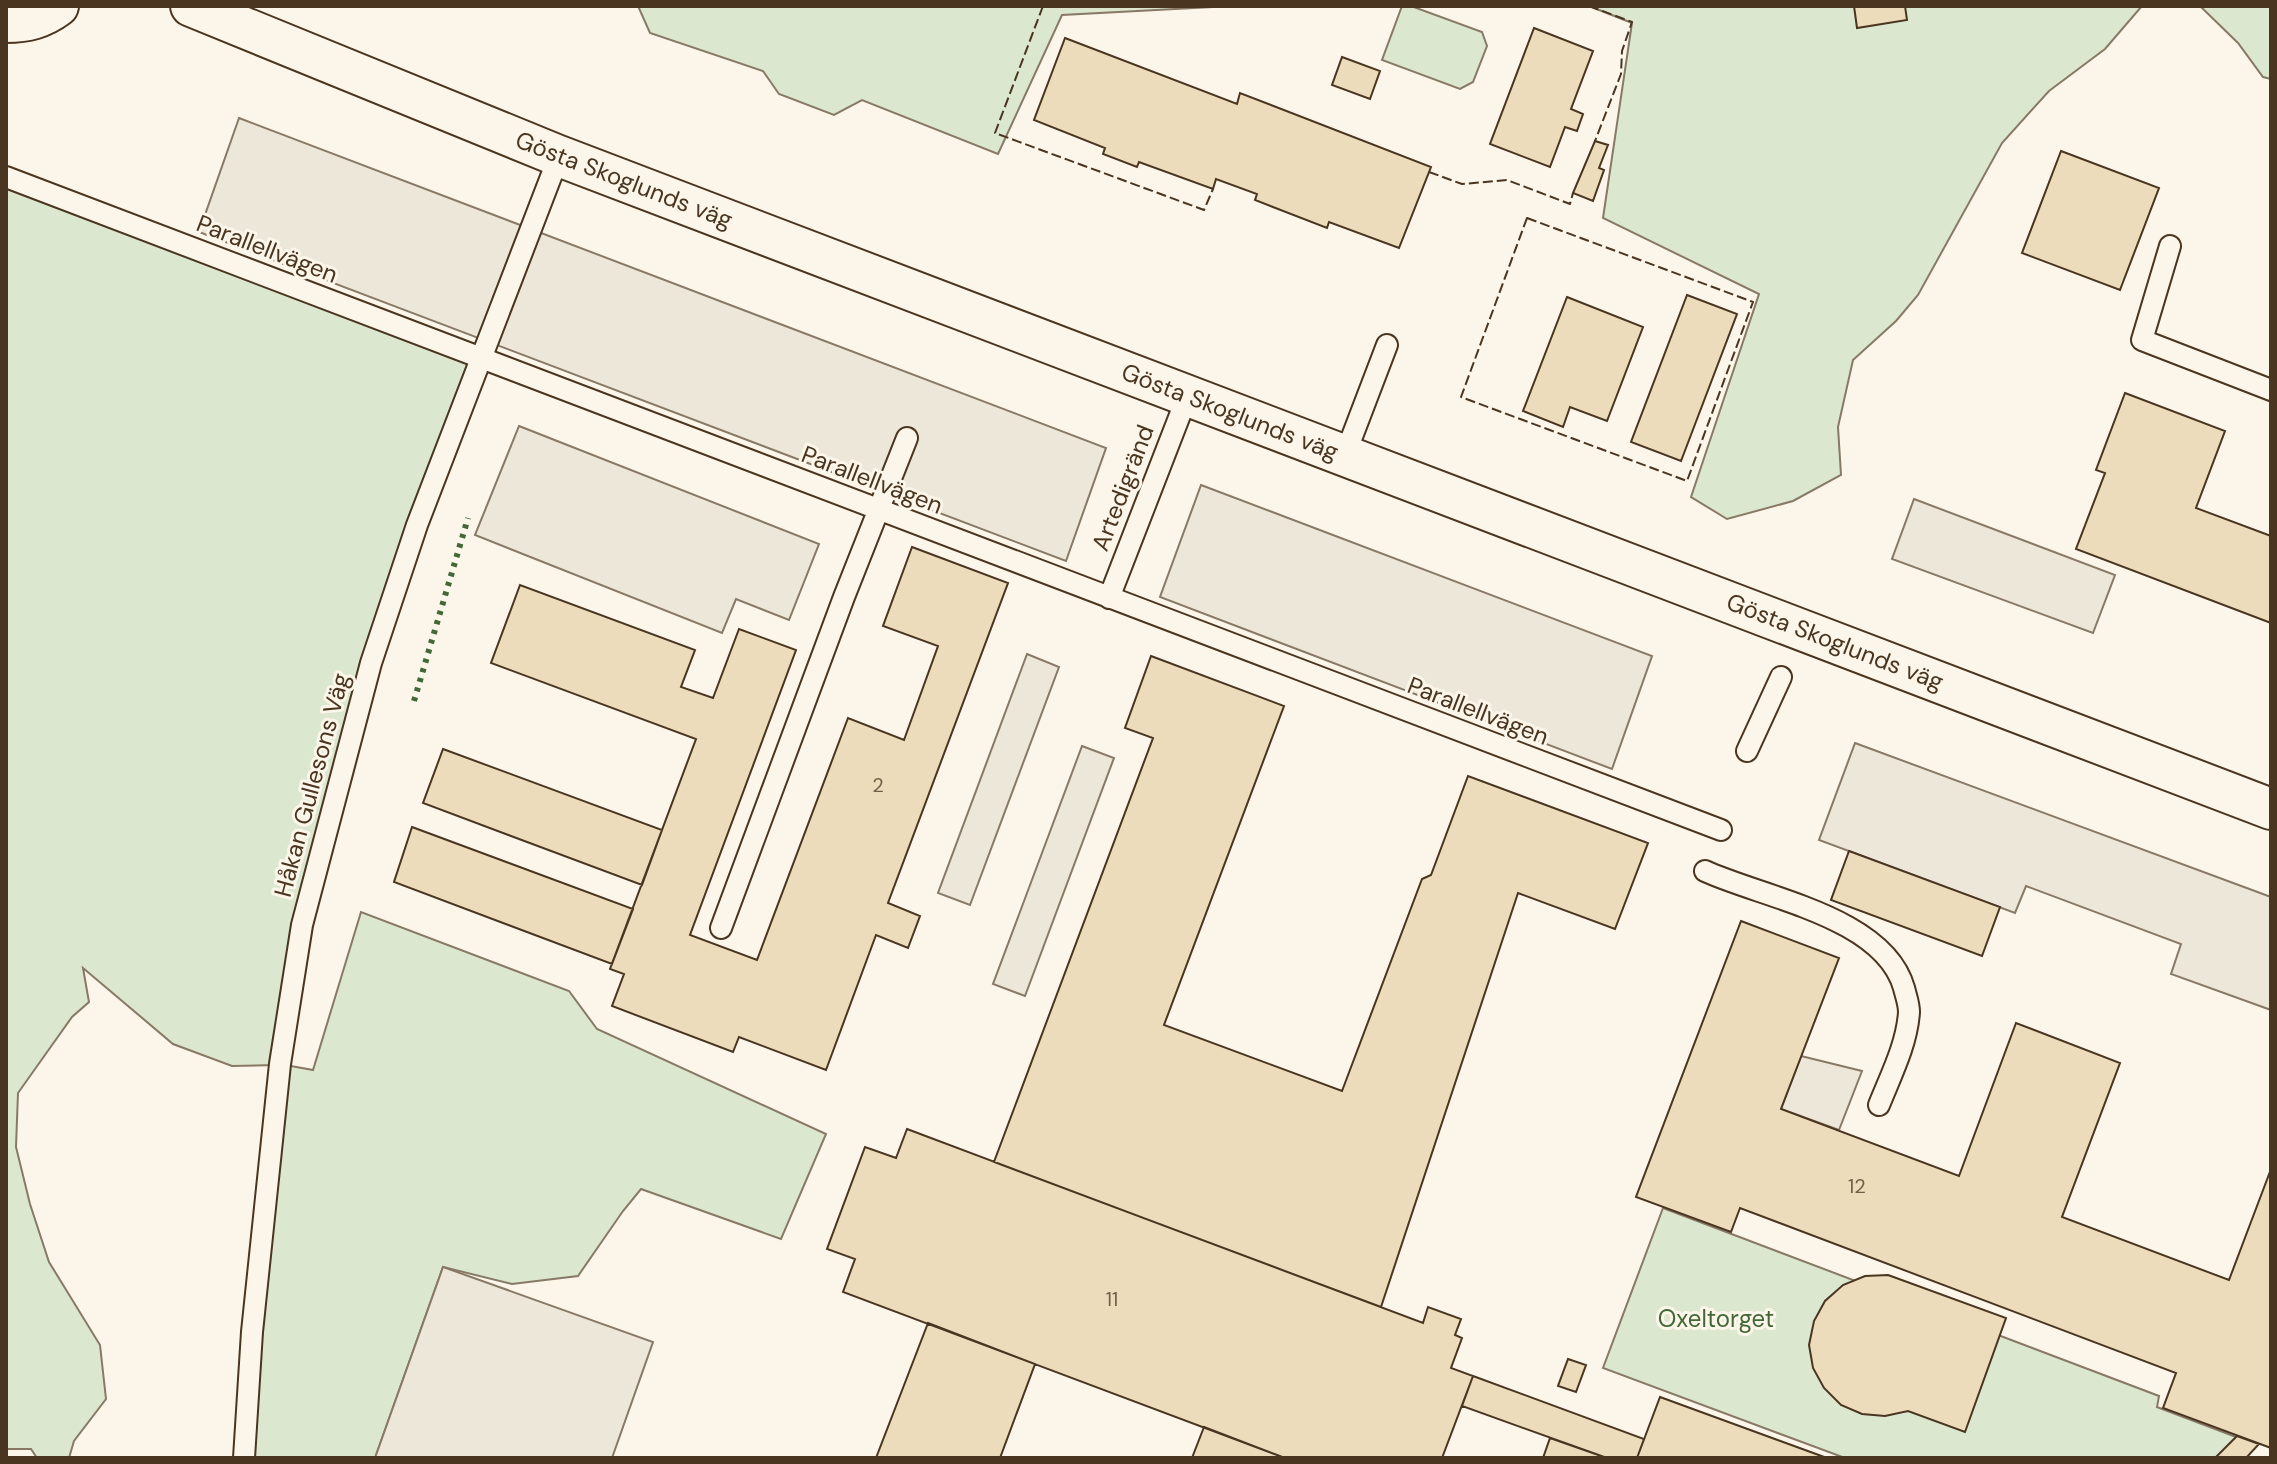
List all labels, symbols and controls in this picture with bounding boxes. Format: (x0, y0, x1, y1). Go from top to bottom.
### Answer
street label: Gösta Skoglunds väg (511, 124, 737, 235)
street label: Parallellvägen (192, 207, 342, 290)
street label: Gösta Skoglunds väg (1117, 356, 1343, 467)
street label: Artedigränd (1084, 420, 1161, 555)
street label: Parallellvägen (797, 438, 947, 521)
street label: Gösta Skoglunds väg (1722, 586, 1948, 697)
street label: Parallellvägen (1403, 669, 1553, 752)
street label: Håkan Gullesons Väg (267, 670, 356, 900)
house number: 2 (872, 772, 884, 798)
house number: 12 (1848, 1173, 1866, 1199)
house number: 11 (1106, 1286, 1118, 1312)
park label: Oxeltorget (1658, 1303, 1774, 1334)

